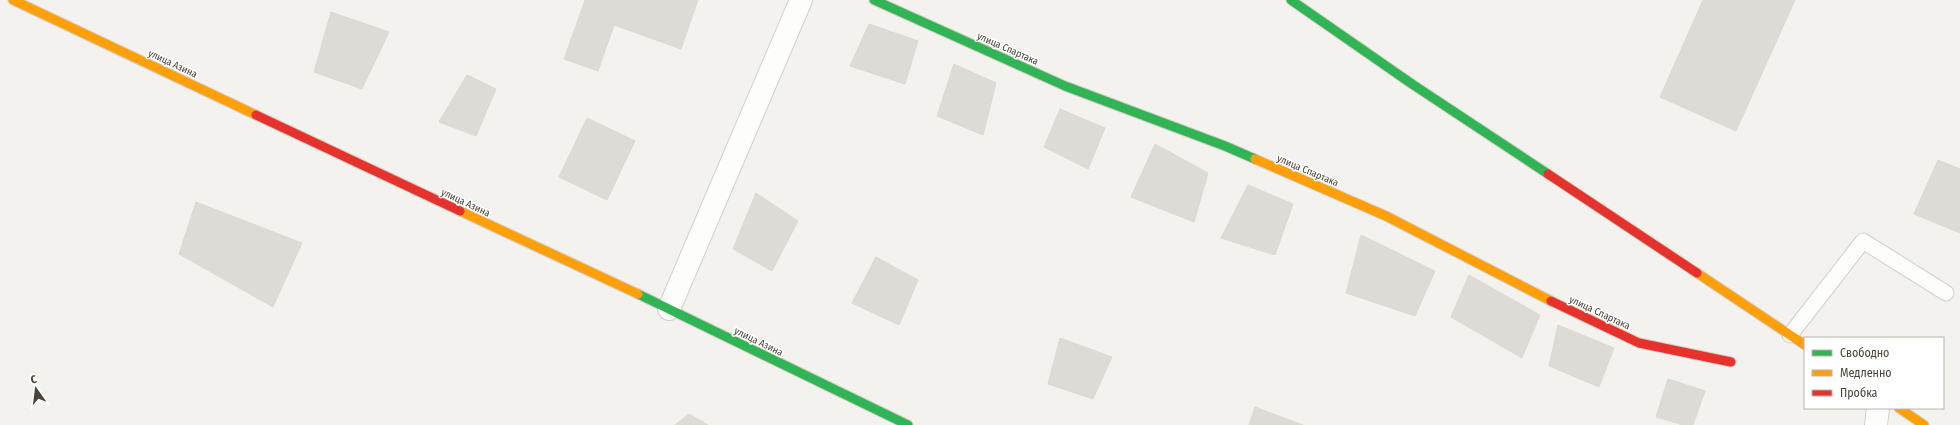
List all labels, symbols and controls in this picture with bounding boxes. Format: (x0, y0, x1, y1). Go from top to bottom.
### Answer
street label: улица Спартака (975, 30, 1040, 68)
street label: улица Азина (146, 47, 199, 81)
street label: улица Спартака (1275, 153, 1340, 189)
street label: улица Азина (439, 186, 492, 220)
street label: улица Спартака (1567, 294, 1632, 332)
street label: улица Азина (732, 325, 785, 359)
legend (1804, 337, 1944, 409)
text: Свободно (1840, 346, 1889, 360)
text: Медленно (1840, 366, 1892, 380)
north arrow (16, 369, 56, 409)
text: С (29, 373, 38, 387)
text: Пробка (1840, 386, 1878, 400)

